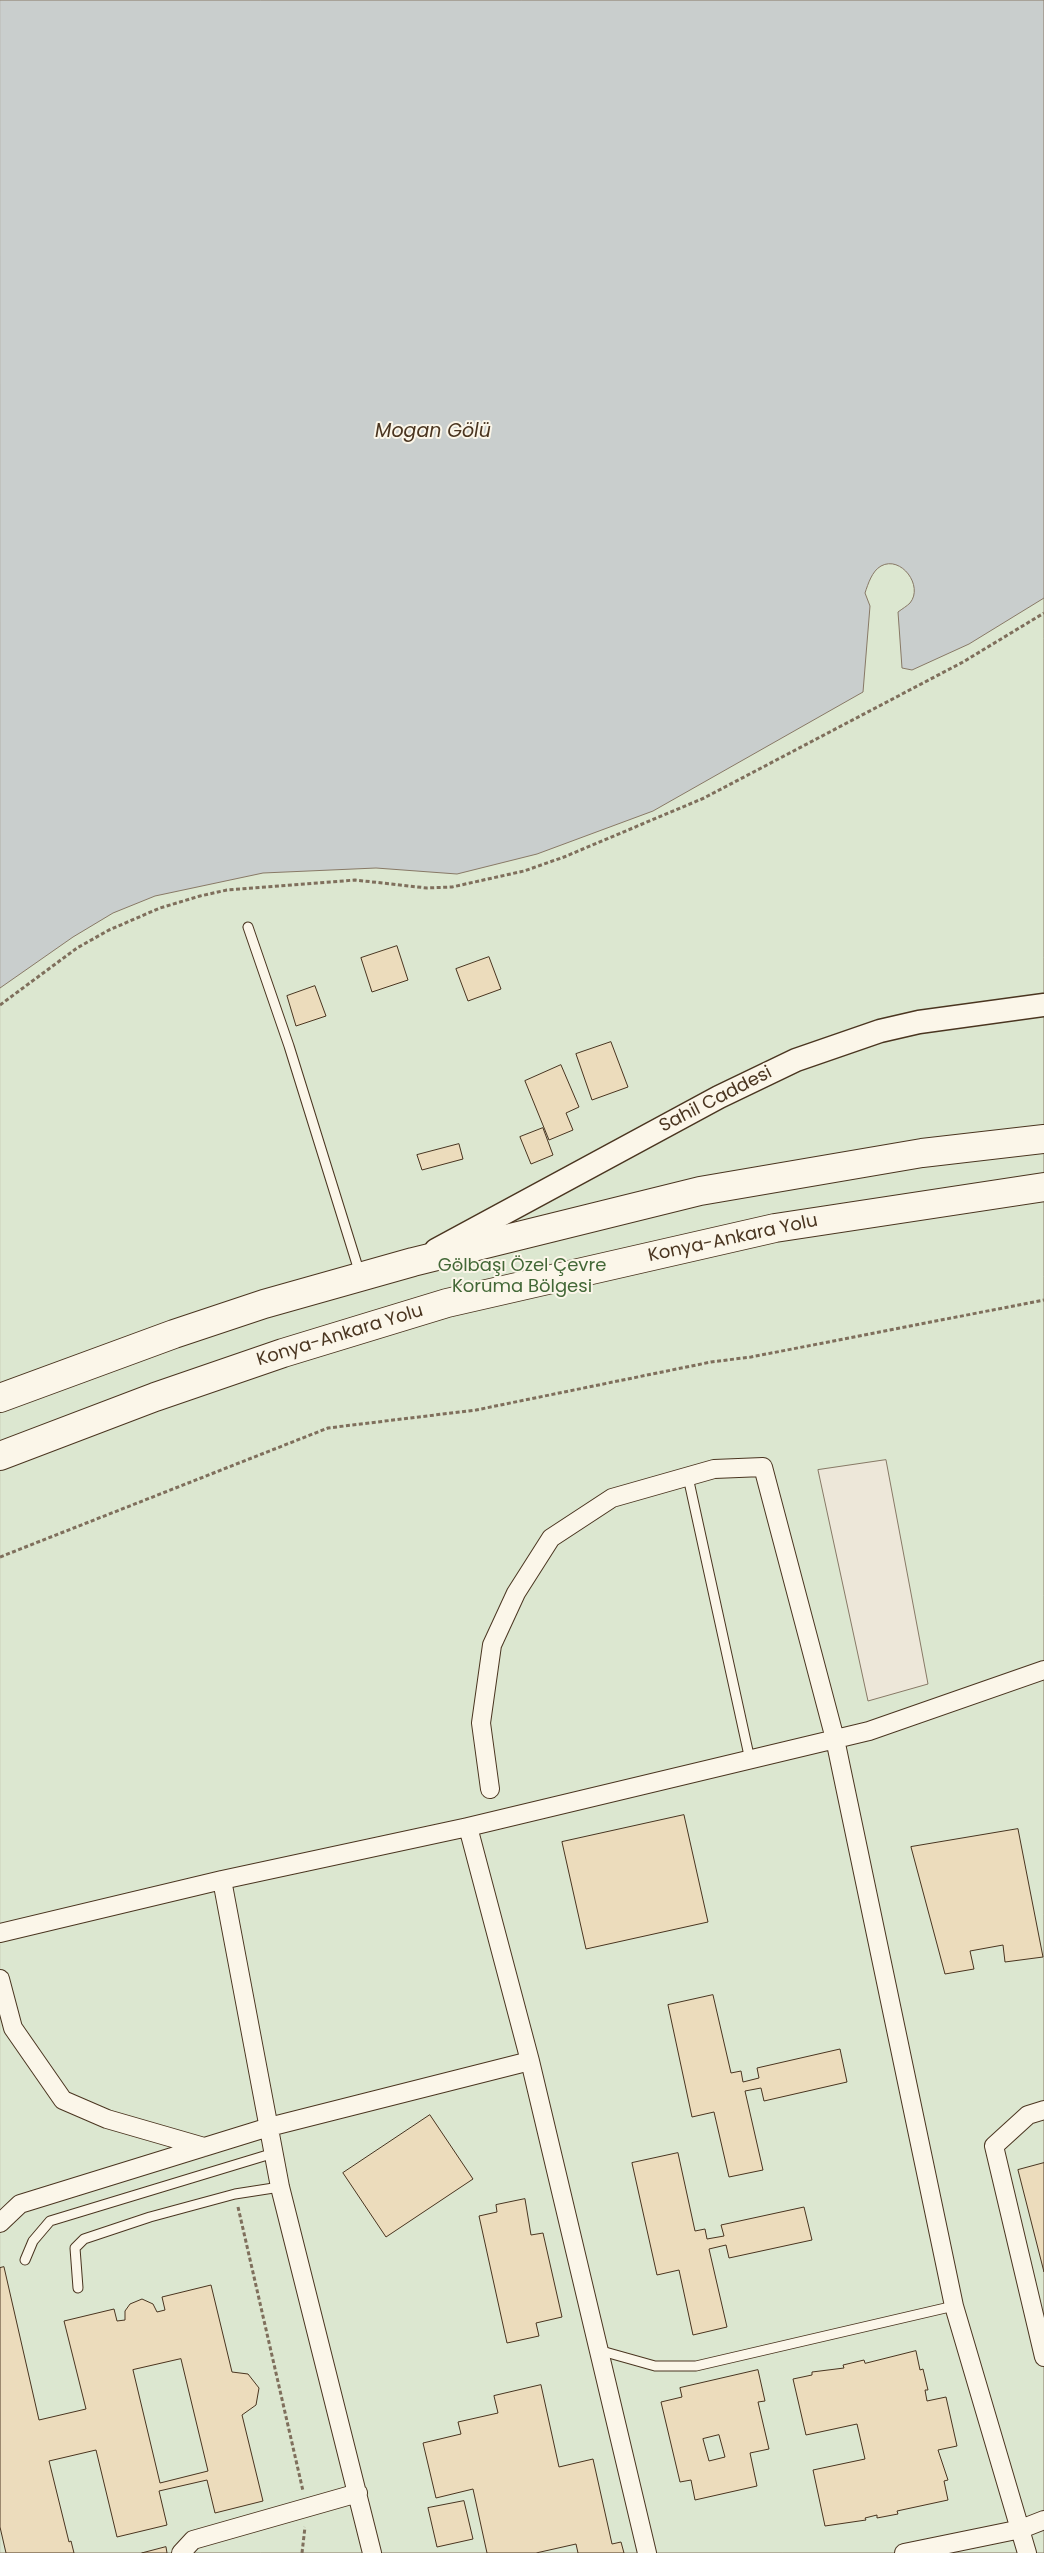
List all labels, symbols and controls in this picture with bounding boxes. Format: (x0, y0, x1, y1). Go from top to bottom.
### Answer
water label: Mogan Gölü (375, 421, 491, 443)
street label: Sahil Caddesi (656, 1062, 776, 1138)
street label: Konya-Ankara Yolu (646, 1210, 820, 1268)
park label: Gölbaşı Özel Çevre Koruma Bölgesi (438, 1255, 606, 1298)
street label: Konya-Ankara Yolu (254, 1300, 426, 1372)

